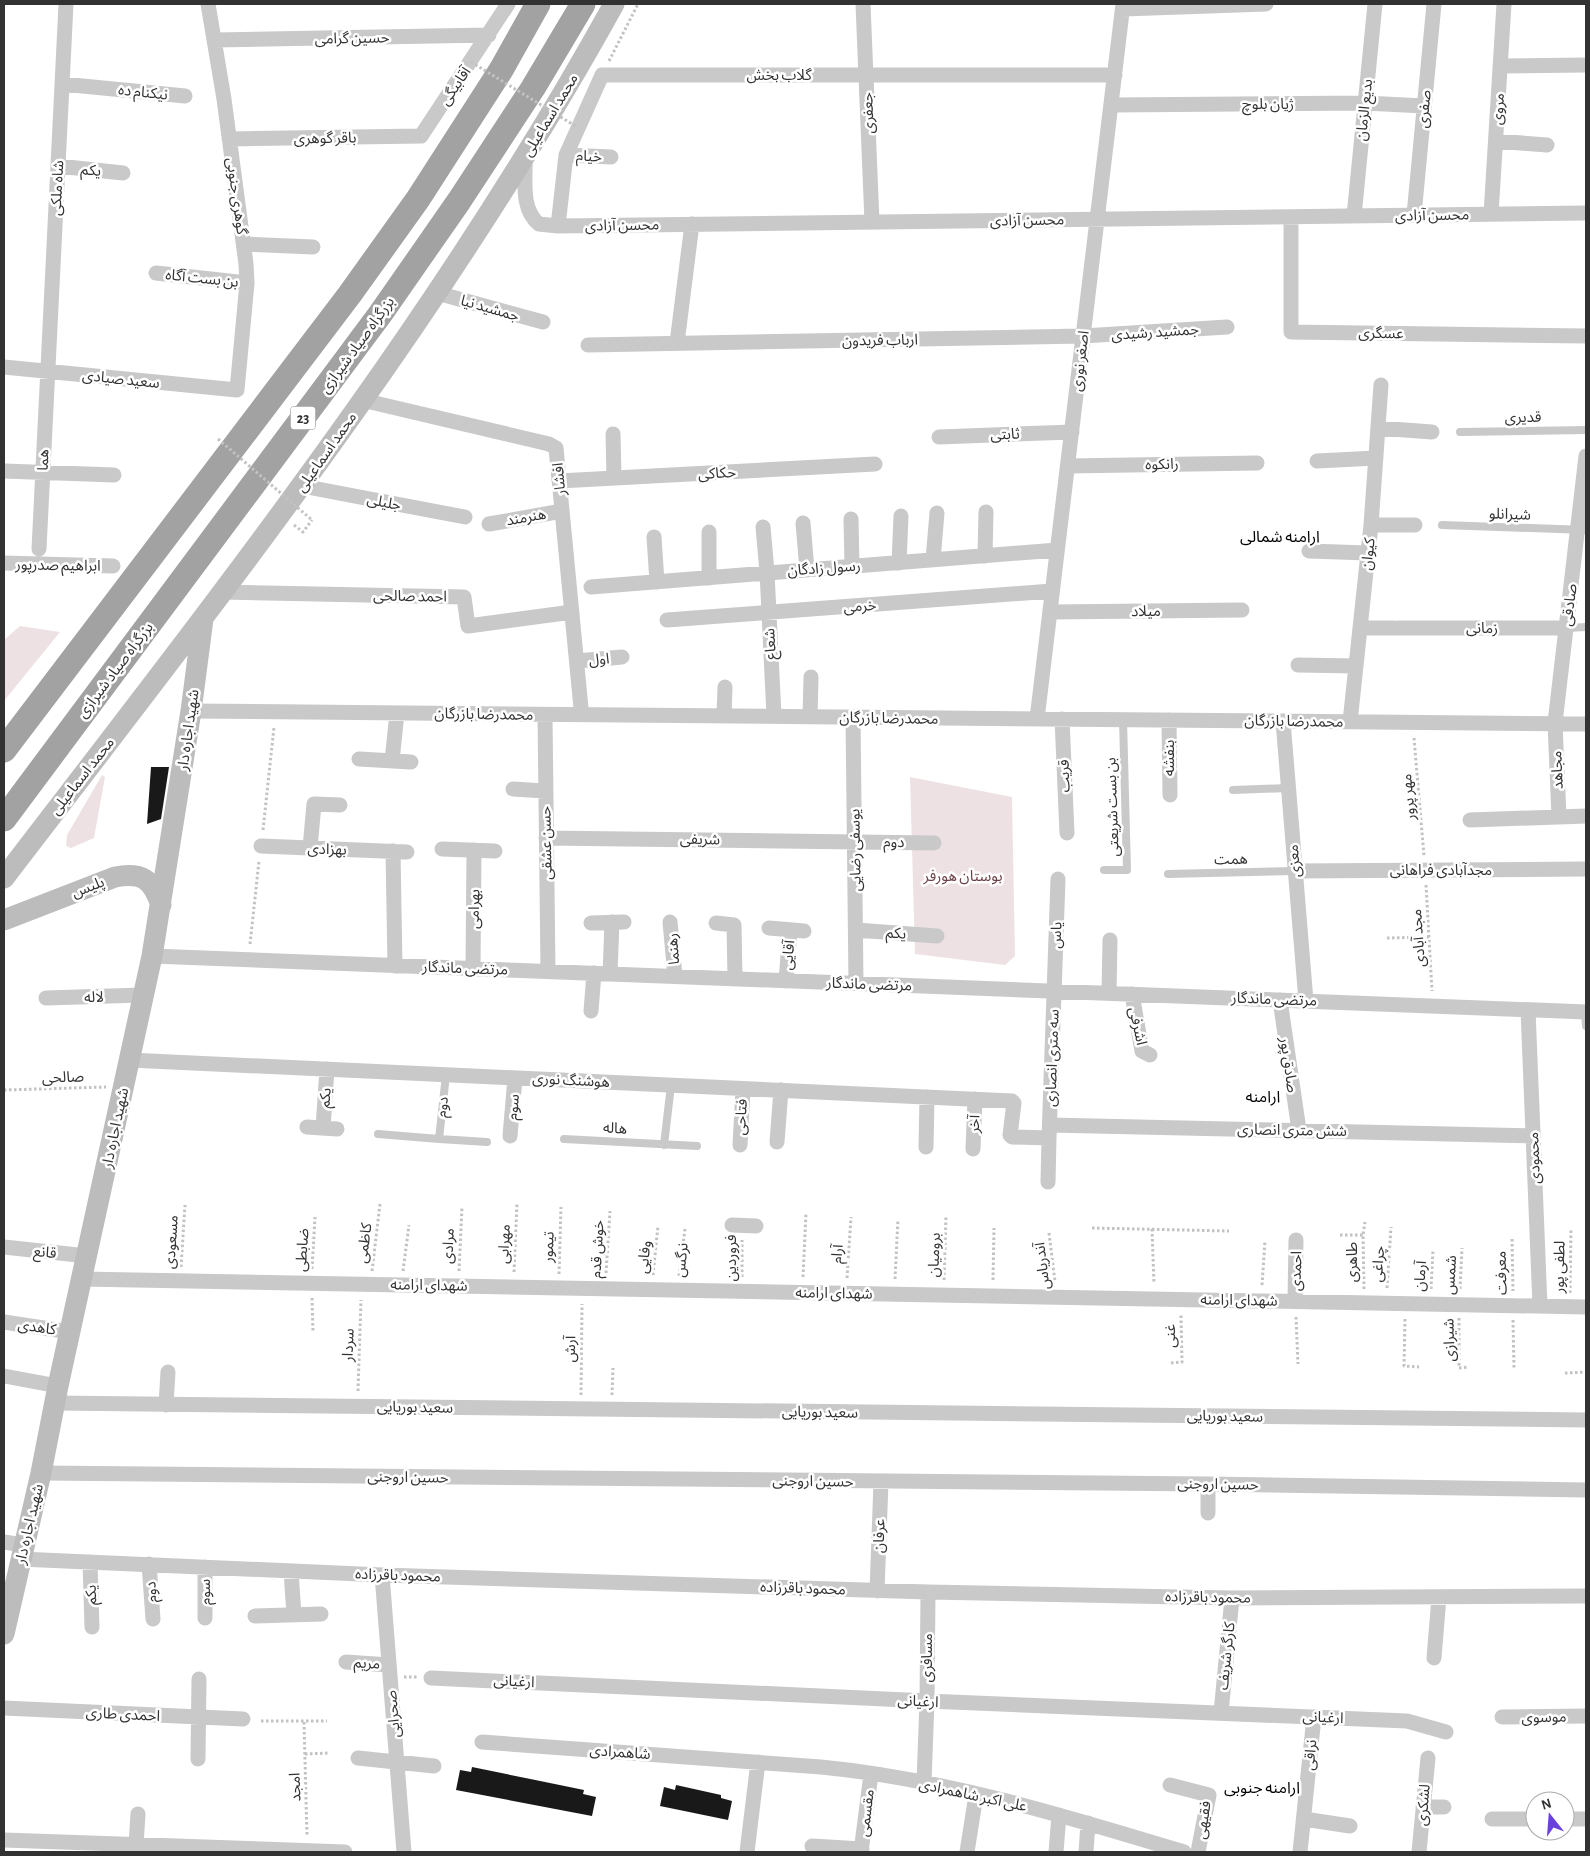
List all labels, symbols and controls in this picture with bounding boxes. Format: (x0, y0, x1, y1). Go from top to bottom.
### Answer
street label: حسین گرامی (314, 29, 390, 48)
street label: آقابیگی (436, 63, 475, 109)
street label: گلاب بخش (746, 67, 812, 84)
street label: محمد اسماعیلی (520, 71, 582, 160)
street label: بدیع الزمان (1354, 78, 1379, 142)
street label: نیکنام ده (117, 82, 168, 106)
street label: صفری (1415, 89, 1435, 129)
street label: جعفری (860, 92, 878, 134)
street label: مروی (1490, 93, 1508, 126)
street label: ژیان بلوچ (1242, 97, 1294, 116)
street label: باقر گوهری (293, 129, 357, 148)
street label: خیام (575, 148, 603, 168)
street label: گوهری جنوبی (223, 156, 250, 237)
street label: شاه ملکی (49, 160, 67, 216)
street label: یکم (80, 162, 102, 182)
street label: محسن آزادی (1395, 206, 1469, 225)
street label: محسن آزادی (990, 211, 1064, 230)
street label: محسن آزادی (585, 216, 659, 235)
street label: بن بست آگاه (165, 266, 239, 291)
street label: جمشید نیا (459, 293, 521, 324)
street label: بزرگراه صیاد شیرازی (317, 294, 398, 397)
street label: جمشید رشیدی (1111, 322, 1200, 344)
street label: عسگری (1358, 325, 1404, 342)
street label: اصغر نوری (1069, 330, 1093, 393)
street label: ارباب فریدون (842, 332, 918, 350)
street label: سعید صیادی (81, 368, 161, 392)
road number: 23 (290, 406, 316, 429)
street label: محمد اسماعیلی (293, 410, 360, 496)
street label: قدیری (1505, 410, 1542, 426)
street label: ثابتی (990, 426, 1020, 444)
street label: هما (35, 449, 52, 471)
street label: رانکوه (1145, 457, 1179, 473)
street label: افشار (551, 462, 569, 497)
street label: حکاکی (698, 465, 737, 483)
street label: جلیلی (365, 492, 402, 514)
street label: شیرانلو (1489, 506, 1532, 524)
street label: هنرمند (505, 507, 547, 529)
district label: ارامنه شمالی (1240, 529, 1320, 546)
street label: کیوان (1359, 536, 1379, 571)
street label: ابراهیم صدرپور (14, 557, 101, 577)
street label: رسول زادگان (787, 557, 861, 580)
street label: صادقی (1559, 583, 1581, 627)
street label: احمد صالحی (373, 588, 447, 606)
street label: خرمی (843, 598, 877, 616)
street label: میلاد (1131, 604, 1161, 619)
street label: بزرگراه صیاد شیرازی (74, 619, 157, 721)
street label: زمانی (1466, 621, 1498, 637)
street label: شعاع (762, 627, 783, 660)
street label: اول (588, 651, 610, 669)
street label: شهید اجاره دار (175, 688, 203, 773)
street label: محمدرضا بازرگان (434, 705, 534, 724)
street label: محمدرضا بازرگان (839, 709, 939, 728)
street label: محمدرضا بازرگان (1244, 712, 1344, 731)
street label: محمد اسماعیلی (48, 735, 118, 818)
street label: بنفشه (1162, 740, 1177, 776)
street label: مجاهد (1549, 751, 1566, 789)
street label: بن بست شریعتی (1103, 757, 1123, 857)
street label: قریب (1056, 759, 1074, 793)
street label: مهر پرور (1399, 773, 1420, 822)
street label: حسن عشقی (538, 806, 556, 880)
street label: یوسفی رضایی (847, 808, 865, 891)
street label: شریفی (680, 832, 720, 848)
street label: دوم (883, 835, 905, 853)
street label: بهزادی (307, 841, 347, 859)
street label: معزی (1286, 844, 1304, 878)
street label: همت (1214, 852, 1248, 867)
street label: مجدآبادی فراهانی (1390, 862, 1492, 879)
park label: بوستان هورفر (923, 869, 1002, 885)
street label: پلیس (70, 874, 107, 902)
street label: بهرامی (467, 889, 483, 929)
street label: مجد آبادی (1408, 908, 1429, 968)
street label: یاس (1049, 921, 1065, 949)
street label: یکم (885, 925, 907, 945)
street label: رهنما (665, 932, 683, 965)
street label: آقایی (779, 939, 798, 971)
street label: مرتضی ماندگار (421, 958, 508, 978)
street label: مرتضی ماندگار (825, 974, 912, 994)
street label: مرتضی ماندگار (1230, 989, 1317, 1009)
street label: لاله (84, 990, 104, 1005)
street label: اشرفی (1125, 1006, 1149, 1047)
street label: سه متری انصاری (1043, 1009, 1063, 1107)
street label: صادق پور (1275, 1035, 1300, 1094)
street label: صالحی (42, 1069, 85, 1087)
street label: هوشنگ نوری (532, 1070, 610, 1091)
street label: شهید اجاره دار (99, 1086, 132, 1171)
street label: یکم (317, 1087, 337, 1109)
district label: ارامنه (1246, 1089, 1280, 1106)
street label: سوم (505, 1093, 525, 1121)
street label: دوم (434, 1096, 454, 1119)
street label: فتاحی (733, 1098, 751, 1136)
street label: آخر (966, 1114, 983, 1134)
street label: هاله (603, 1120, 627, 1137)
street label: شش متری انصاری (1237, 1122, 1347, 1140)
street label: محمودی (1526, 1132, 1544, 1184)
street label: مسعودی (162, 1215, 182, 1270)
street label: خوش قدم (588, 1219, 610, 1279)
street label: کاظمی (355, 1221, 375, 1264)
street label: مهرابی (496, 1224, 514, 1264)
street label: ضابطی (293, 1228, 313, 1272)
street label: مرادی (440, 1228, 458, 1264)
street label: تیمور (540, 1231, 558, 1264)
street label: برومیان (926, 1232, 944, 1278)
street label: فروردین (724, 1234, 740, 1282)
street label: وفایی (635, 1240, 655, 1275)
street label: آندریاس (1031, 1241, 1054, 1291)
street label: لطفی پور (1552, 1241, 1570, 1294)
street label: نرگس (671, 1242, 692, 1278)
street label: طاهری (1345, 1242, 1361, 1282)
street label: آرام (828, 1243, 849, 1264)
street label: قانع (32, 1244, 57, 1265)
street label: چراغی (1370, 1245, 1389, 1283)
street label: احمدی (1289, 1251, 1305, 1291)
street label: معرفت (1494, 1251, 1510, 1295)
street label: شمس (1442, 1255, 1460, 1295)
street label: آرمان (1411, 1259, 1430, 1292)
street label: شهدای ارامنه (390, 1277, 468, 1295)
street label: شهدای ارامنه (795, 1285, 873, 1303)
street label: شهدای ارامنه (1200, 1292, 1278, 1310)
street label: کاهدی (17, 1317, 58, 1339)
street label: شیرازی (1441, 1318, 1459, 1362)
street label: غنی (1163, 1324, 1179, 1348)
street label: سردار (340, 1328, 358, 1363)
street label: آرش (562, 1335, 579, 1363)
street label: سعید بوریایی (377, 1399, 453, 1417)
street label: سعید بوریایی (782, 1404, 858, 1422)
street label: سعید بوریایی (1187, 1408, 1263, 1426)
street label: حسین اروجنی (367, 1469, 449, 1487)
street label: حسین اروجنی (772, 1473, 854, 1491)
street label: حسین اروجنی (1177, 1476, 1259, 1494)
street label: شهید اجاره دار (13, 1482, 47, 1567)
street label: عرفان (871, 1518, 889, 1553)
street label: محمود باقرزاده (355, 1567, 441, 1585)
street label: سوم (198, 1579, 216, 1605)
street label: محمود باقرزاده (760, 1580, 846, 1598)
street label: دوم (143, 1581, 163, 1603)
street label: یکم (84, 1584, 102, 1606)
street label: محمود باقرزاده (1165, 1589, 1251, 1607)
street label: کارگر شریف (1214, 1620, 1239, 1691)
street label: مسافری (920, 1633, 936, 1683)
street label: مریم (353, 1655, 381, 1675)
street label: ارغیانی (493, 1673, 535, 1691)
street label: صحرایی (384, 1689, 404, 1738)
street label: ارغیانی (897, 1693, 939, 1711)
street label: احمدی طاری (85, 1705, 160, 1725)
street label: ارغیانی (1302, 1709, 1344, 1727)
street label: موسوی (1521, 1710, 1567, 1726)
street label: نراقی (1302, 1739, 1320, 1771)
street label: شاهمرادی (589, 1743, 651, 1763)
street label: امجد (287, 1772, 304, 1802)
street label: علی اکبر شاهمرادی (917, 1777, 1029, 1815)
district label: ارامنه جنوبی (1224, 1780, 1300, 1797)
street label: لشکری (1414, 1784, 1434, 1827)
street label: مقسمی (856, 1788, 878, 1838)
north arrow (1525, 1791, 1575, 1841)
text: N (1540, 1796, 1553, 1813)
street label: فقیهی (1193, 1800, 1215, 1840)

